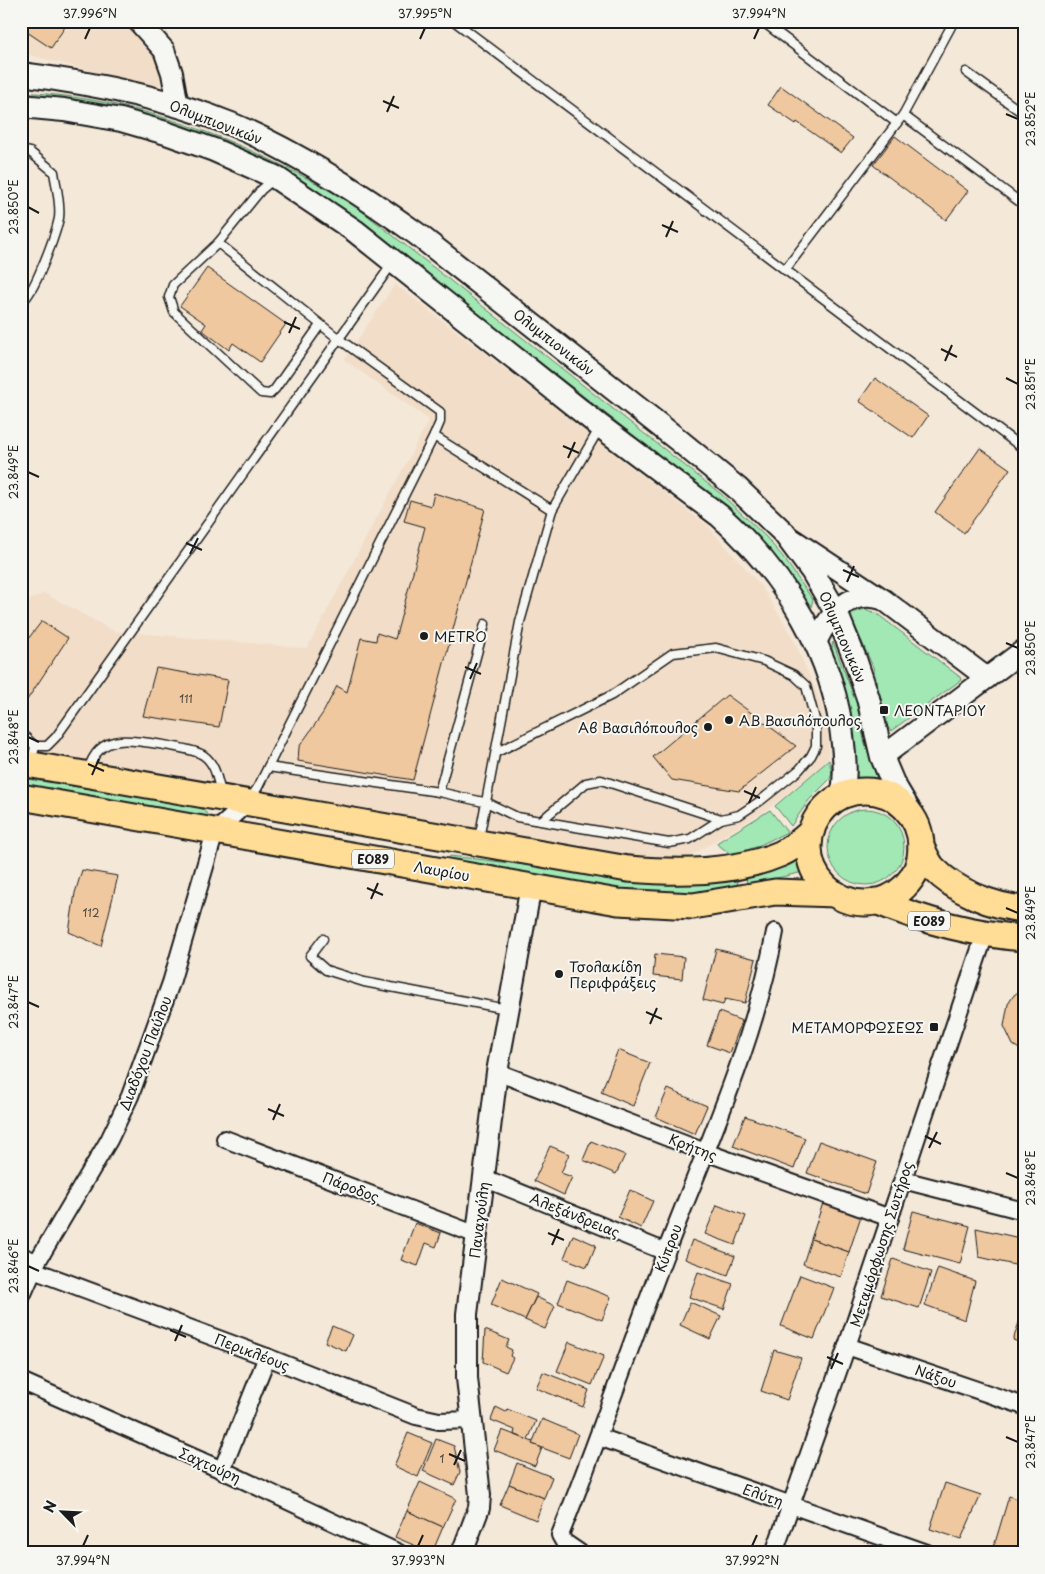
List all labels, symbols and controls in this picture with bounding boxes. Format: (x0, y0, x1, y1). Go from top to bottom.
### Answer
text: 37.996°N (63, 4, 117, 22)
text: 37.995°N (398, 4, 452, 22)
text: 37.994°N (732, 4, 786, 22)
text: 23.852°E (1021, 92, 1039, 146)
street label: Ολυμπιονικών (166, 95, 266, 149)
text: 23.850°E (4, 179, 22, 235)
street label: Ολυμπιονικών (509, 304, 599, 380)
text: 23.851°E (1021, 358, 1039, 410)
text: 23.849°E (4, 445, 22, 499)
street label: Ολυμπιονικών (814, 588, 872, 686)
text: 23.850°E (1021, 620, 1039, 676)
place label: METRO (434, 626, 487, 647)
marker: METRO (418, 630, 430, 642)
house number: 111 (179, 690, 193, 707)
place label: ΛΕΟΝΤΑΡΙΟΥ (894, 700, 986, 721)
marker: ΛΕΟΝΤΑΡΙΟΥ (878, 704, 890, 716)
text: 23.848°E (4, 709, 22, 765)
place label: ΑΒ Βασιλόπουλος (739, 710, 861, 731)
marker: ΑΒ Βασιλόπουλος (723, 714, 735, 726)
place label: Αβ Βασιλόπουλος (578, 717, 698, 738)
marker: Αβ Βασιλόπουλος (702, 721, 714, 733)
road number: ΕΟ89 (352, 850, 394, 869)
street label: Λαυρίου (412, 856, 472, 886)
text: 23.849°E (1021, 886, 1039, 940)
house number: 112 (82, 904, 100, 921)
road number: ΕΟ89 (908, 911, 950, 930)
place label: Τσολακίδη Περιφράξεις (569, 956, 656, 993)
marker: Τσολακίδη Περιφράξεις (553, 968, 565, 980)
text: 23.847°E (4, 975, 22, 1029)
street label: Διαδόχου Παύλου (113, 993, 177, 1113)
place label: ΜΕΤΑΜΟΡΦΩΣΕΩΣ (791, 1017, 924, 1038)
marker: ΜΕΤΑΜΟΡΦΩΣΕΩΣ (928, 1021, 940, 1033)
street label: Κρήτης (666, 1128, 720, 1166)
text: 23.848°E (1021, 1150, 1039, 1206)
street label: Μεταμόρφωσης Σωτήρος (844, 1158, 918, 1330)
street label: Πάροδος (320, 1167, 382, 1207)
street label: Παναγούλη (464, 1181, 494, 1259)
street label: Αλεξάνδρειας (527, 1187, 623, 1243)
street label: Κύπρου (649, 1221, 687, 1275)
text: 23.846°E (4, 1238, 22, 1294)
street label: Περικλέους (211, 1328, 293, 1376)
street label: Νάξου (912, 1359, 960, 1393)
text: 23.847°E (1021, 1415, 1039, 1469)
street label: Σαχτούρη (176, 1442, 244, 1488)
house number: 1 (440, 1450, 445, 1467)
street label: Ελύτη (740, 1478, 786, 1512)
north arrow (38, 1486, 88, 1536)
text: N (38, 1497, 62, 1516)
text: 37.994°N (56, 1551, 110, 1569)
text: 37.993°N (391, 1551, 445, 1569)
text: 37.992°N (725, 1551, 779, 1569)

